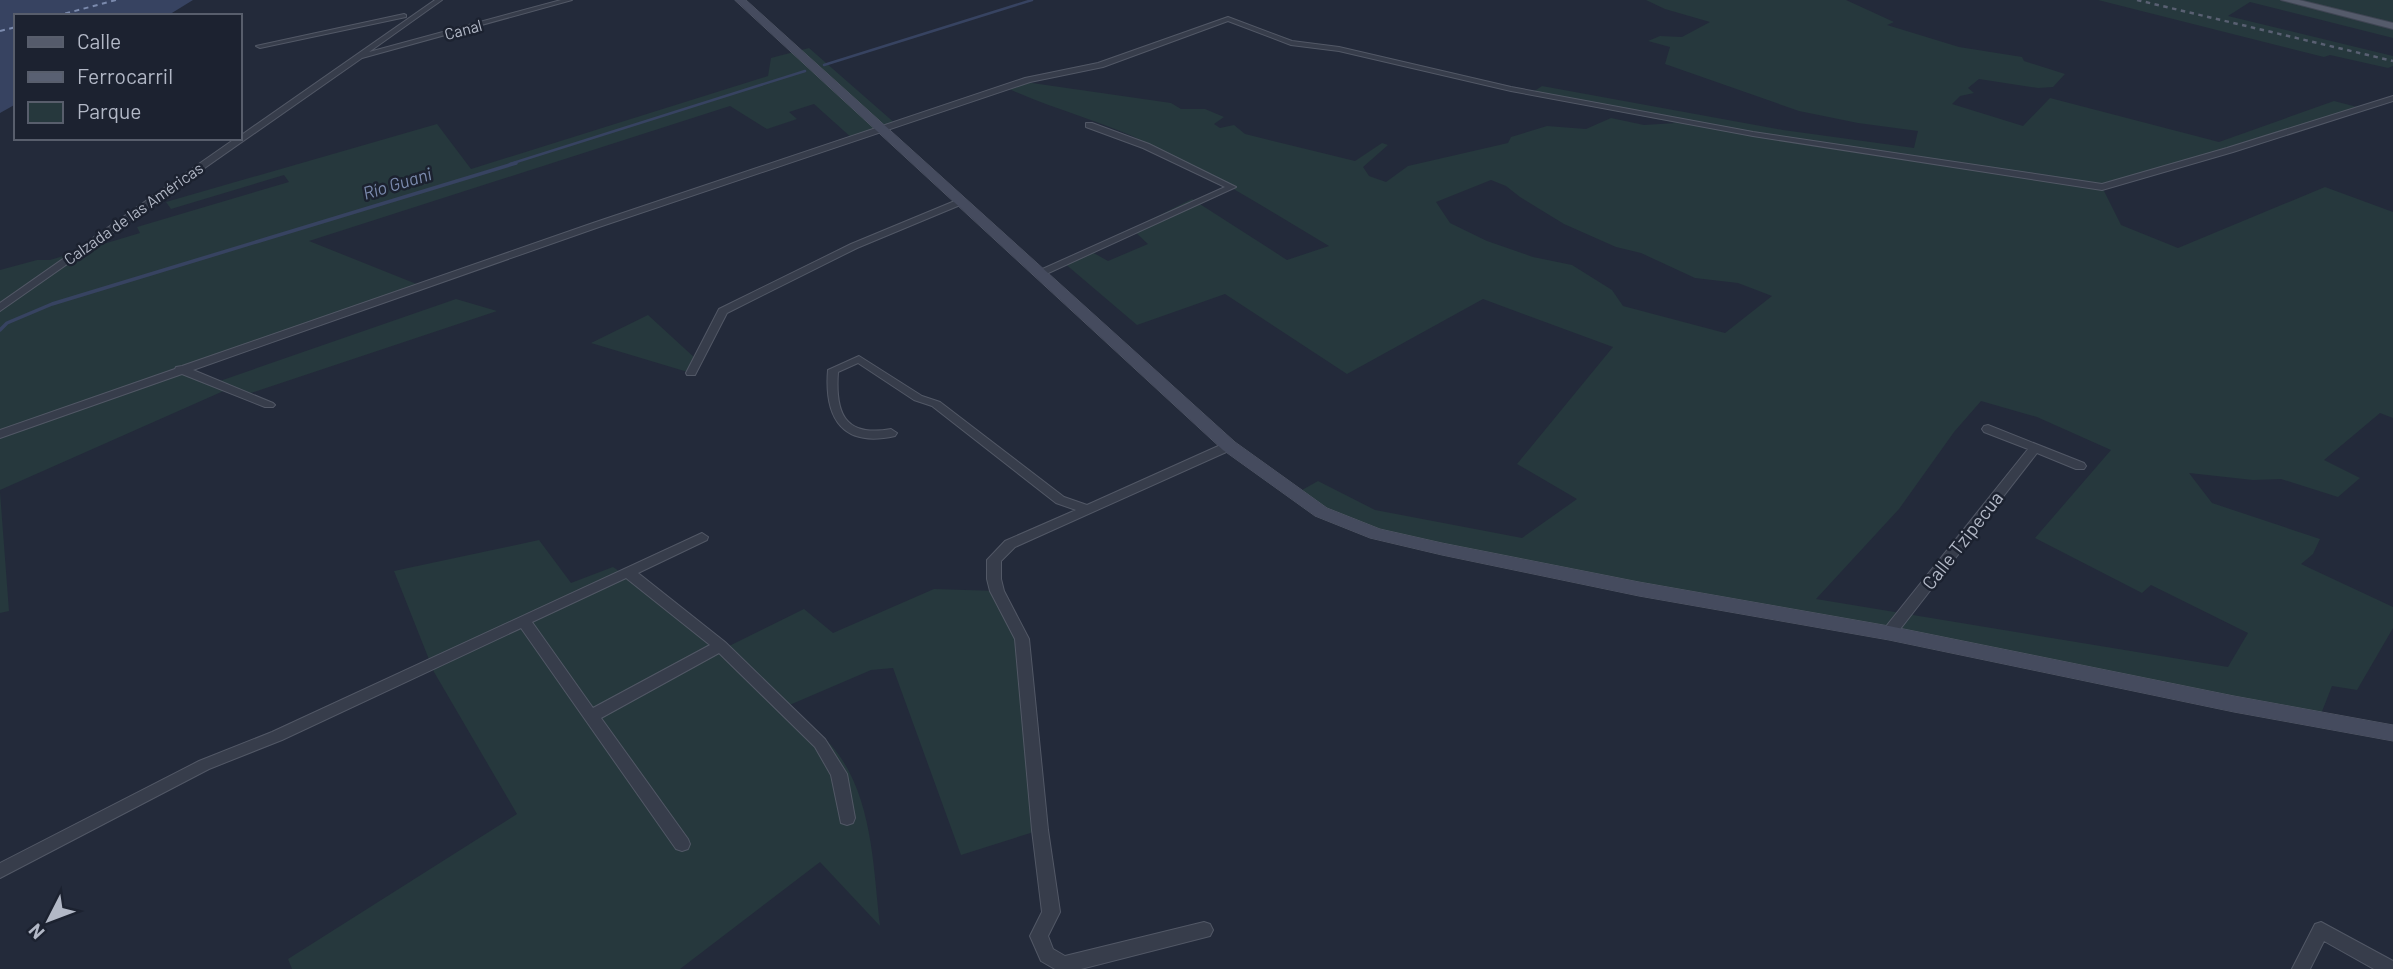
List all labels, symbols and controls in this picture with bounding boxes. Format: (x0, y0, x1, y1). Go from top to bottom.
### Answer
legend (14, 14, 242, 140)
street label: Canal (442, 15, 484, 43)
text: Calle (77, 28, 121, 53)
text: Ferrocarril (77, 63, 173, 88)
text: Parque (77, 98, 142, 123)
street label: Calzada de las Américas (60, 158, 206, 268)
water label: Río Guani (360, 162, 435, 204)
street label: Calle Tzipecua (1917, 486, 2007, 594)
north arrow (14, 885, 84, 955)
text: N (23, 919, 49, 944)

